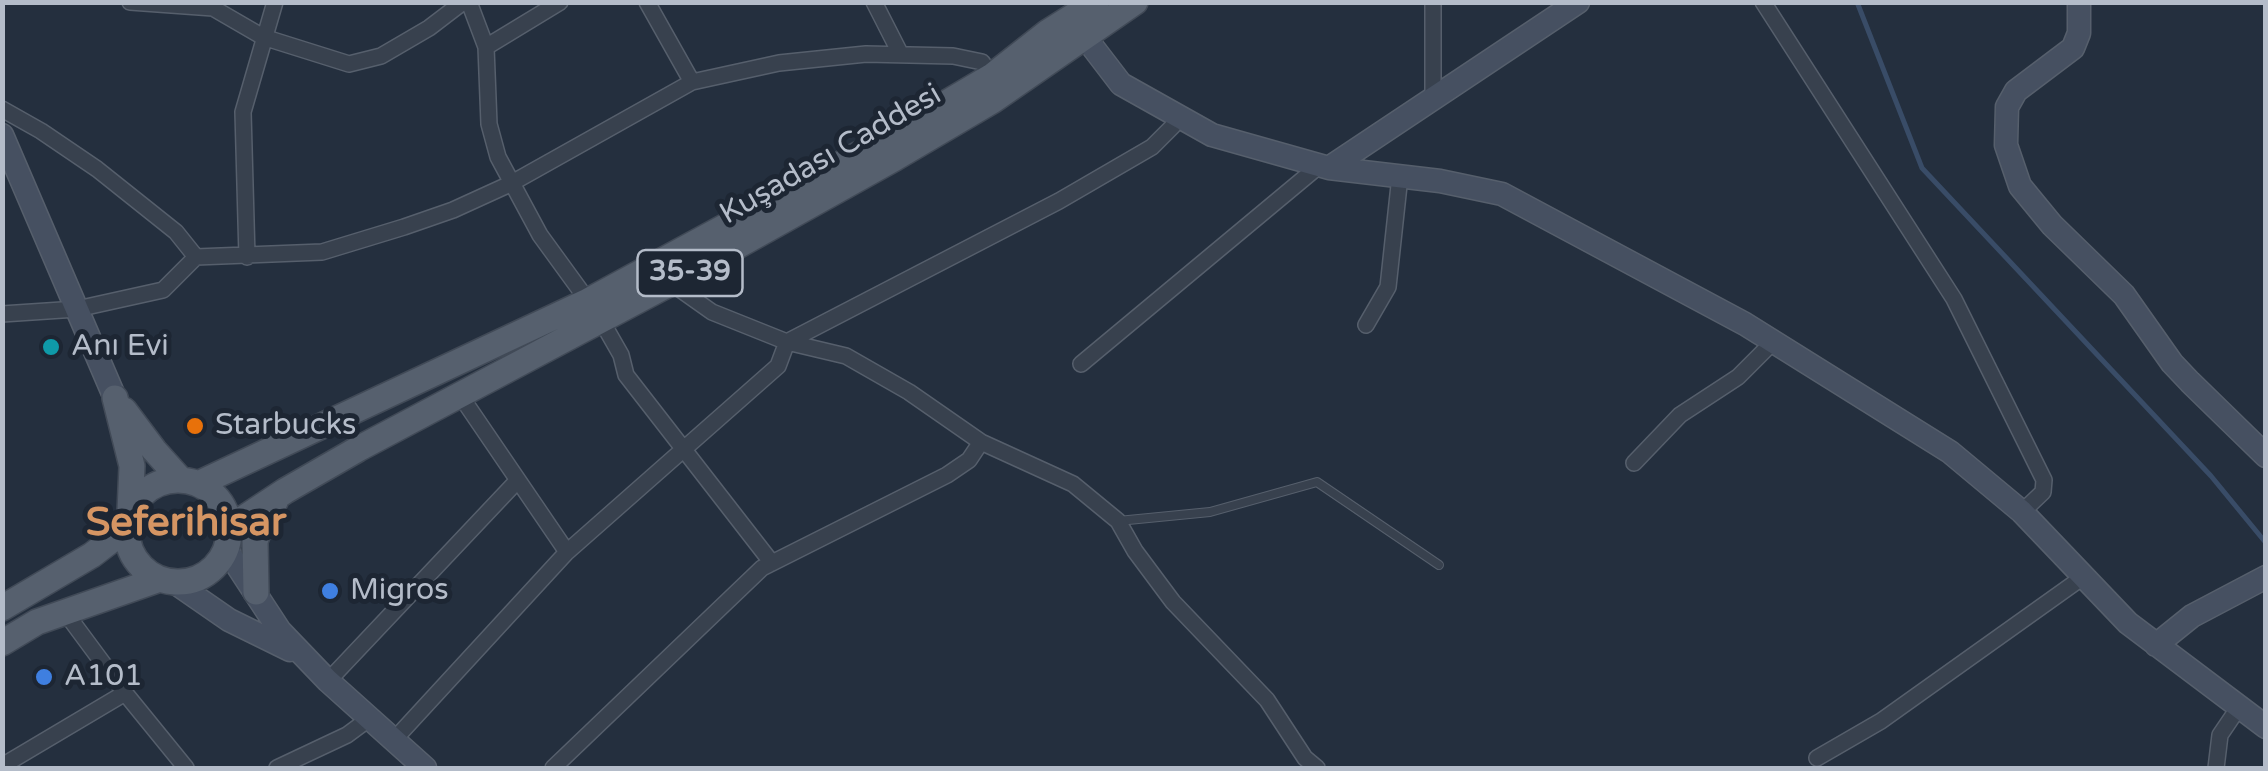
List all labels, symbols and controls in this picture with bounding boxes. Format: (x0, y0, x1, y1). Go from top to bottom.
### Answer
street label: Kuşadası Caddesi (714, 77, 948, 233)
road number: 35-39 (638, 250, 742, 296)
place label: Anı Evi (71, 329, 169, 365)
marker: Anı Evi (40, 336, 62, 358)
place label: Starbucks (215, 408, 356, 444)
marker: Starbucks (184, 415, 206, 437)
district label: Seferihisar (86, 500, 286, 548)
place label: Migros (350, 573, 449, 609)
marker: Migros (319, 580, 341, 602)
place label: A101 (64, 659, 143, 695)
marker: A101 (33, 666, 55, 688)

